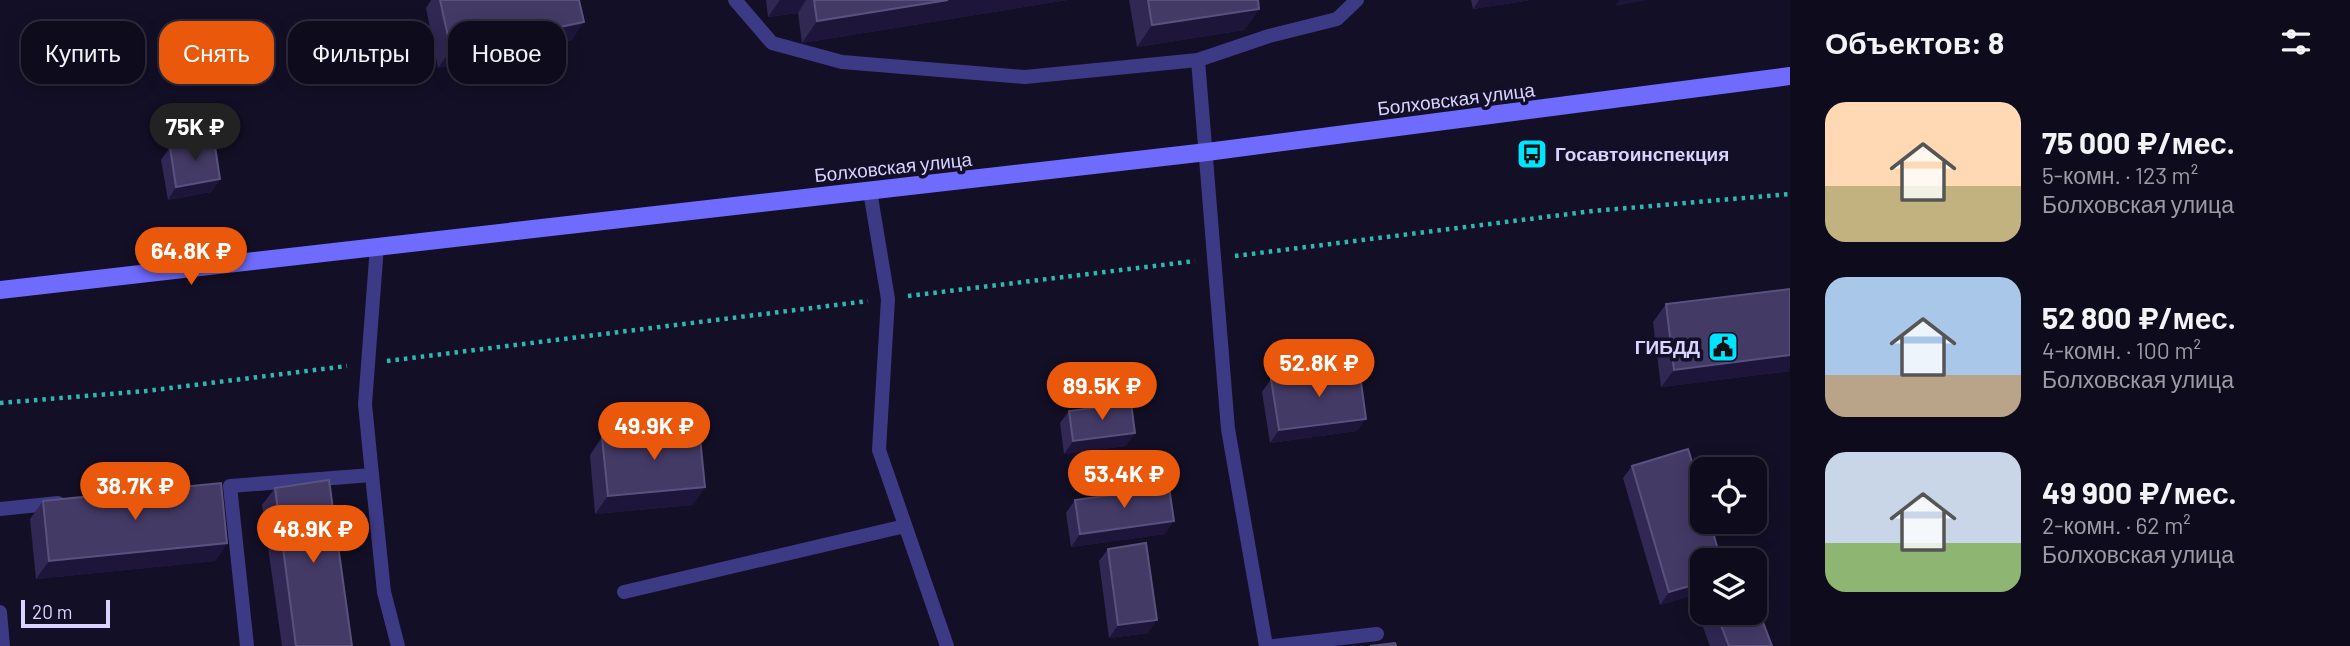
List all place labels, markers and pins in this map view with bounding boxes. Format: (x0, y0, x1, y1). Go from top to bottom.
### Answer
pin: 75K ₽ (146, 104, 244, 163)
bus stop icon: Госавтоинспекция (1515, 137, 1549, 171)
place label: Госавтоинспекция (1555, 142, 1729, 165)
pin: 64.8K ₽ (126, 228, 256, 287)
public building icon: ГИБДД (1706, 330, 1740, 364)
place label: ГИБДД (1635, 335, 1700, 358)
pin: 52.8K ₽ (1254, 340, 1384, 399)
pin: 89.5K ₽ (1037, 362, 1167, 422)
pin: 49.9K ₽ (589, 402, 719, 462)
pin: 53.4K ₽ (1059, 450, 1189, 510)
pin: 38.7K ₽ (70, 462, 200, 522)
pin: 48.9K ₽ (248, 505, 378, 565)

